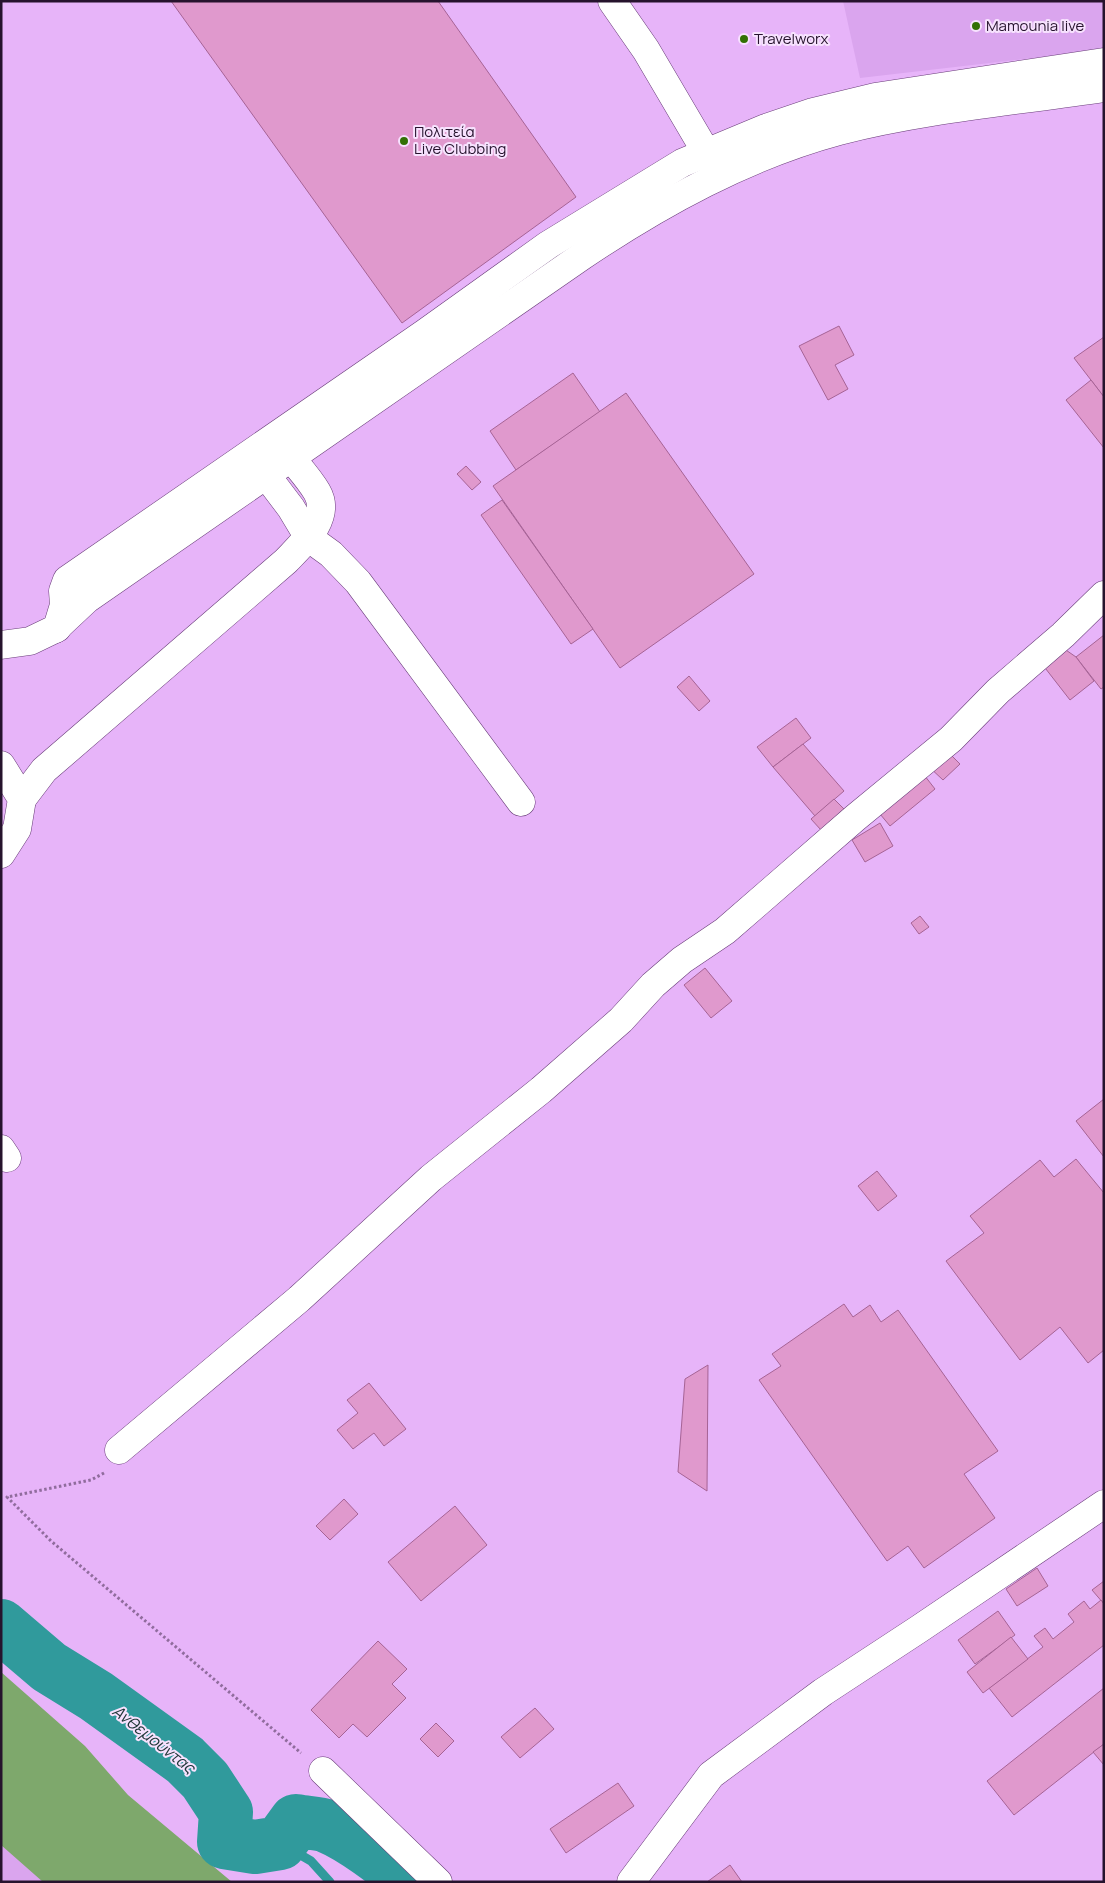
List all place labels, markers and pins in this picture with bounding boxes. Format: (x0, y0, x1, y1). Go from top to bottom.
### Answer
place label: Mamounia live (986, 15, 1084, 36)
marker: Mamounia live (970, 20, 982, 32)
place label: Travelworx (754, 28, 828, 49)
marker: Travelworx (738, 33, 750, 45)
place label: Πολιτεία Live Clubbing (414, 121, 506, 159)
marker: Πολιτεία Live Clubbing (398, 135, 410, 147)

